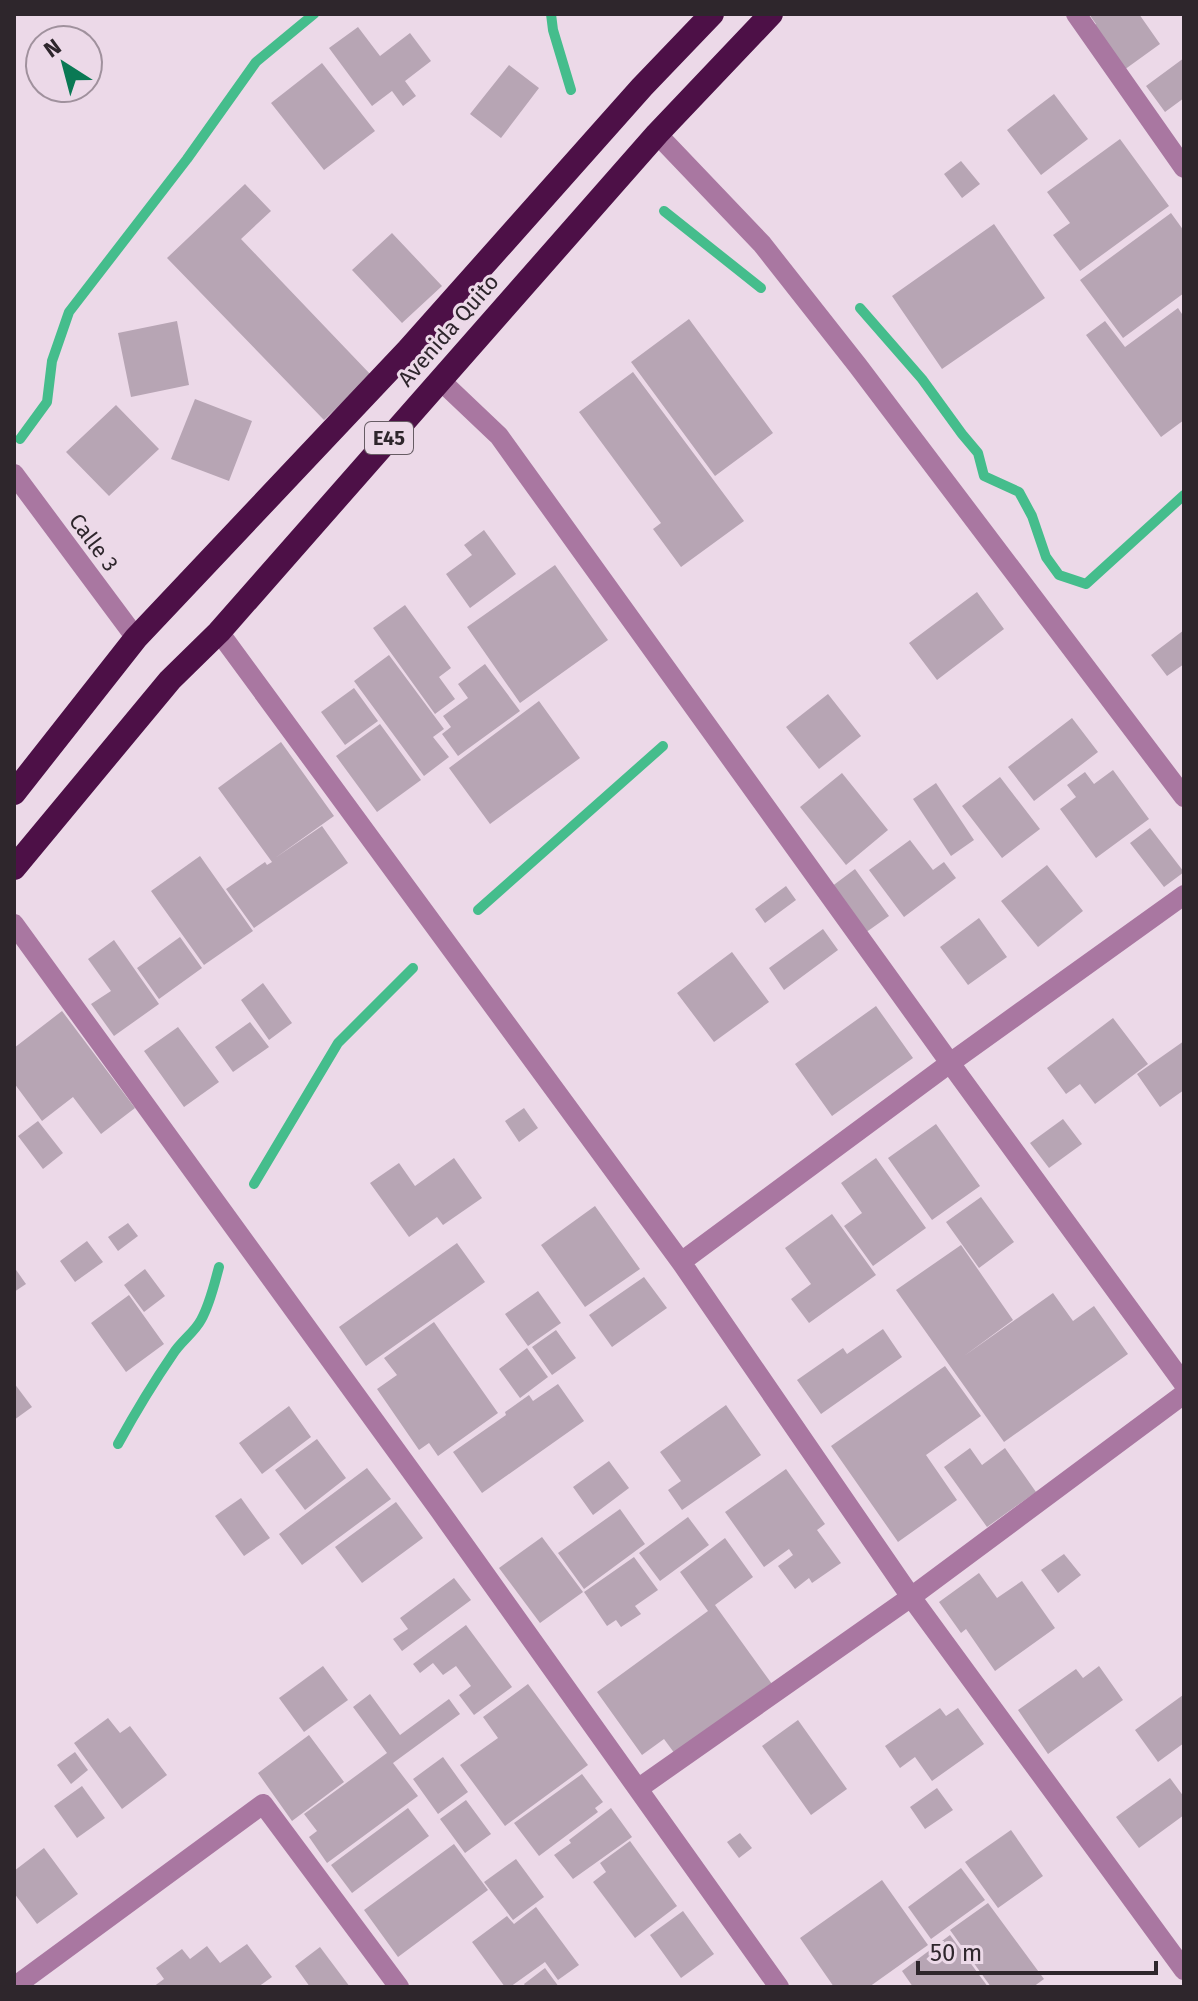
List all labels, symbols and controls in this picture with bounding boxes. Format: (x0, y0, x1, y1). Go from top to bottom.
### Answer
north arrow (24, 24, 104, 104)
text: N (39, 33, 66, 63)
street label: Avenida Quito (392, 269, 505, 392)
road number: E45 (365, 422, 413, 454)
street label: Calle 3 (63, 508, 124, 577)
scale bar (918, 1925, 1156, 1975)
text: 50 m (930, 1939, 982, 1967)

